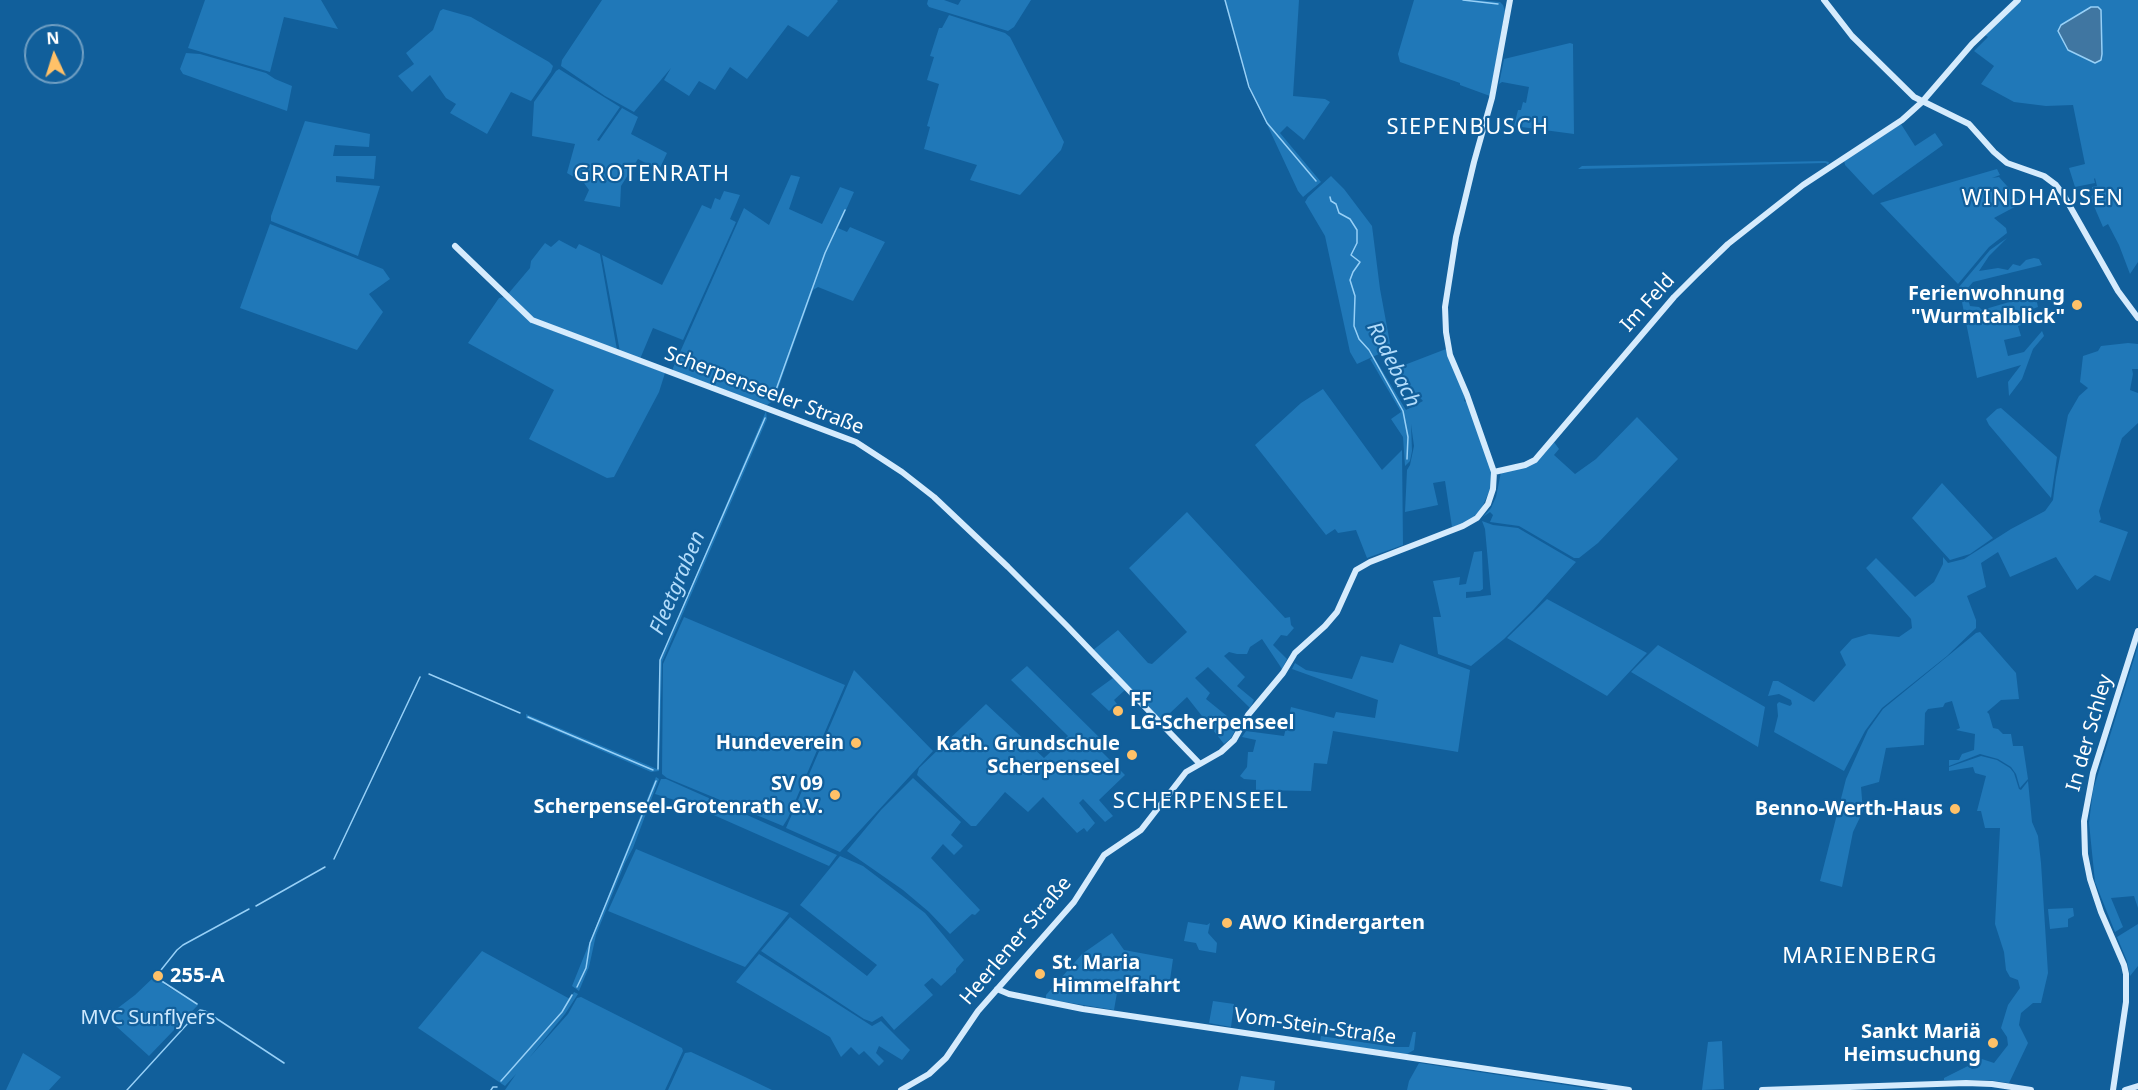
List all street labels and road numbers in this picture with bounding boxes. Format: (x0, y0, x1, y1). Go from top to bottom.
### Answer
street label: Im Feld (1616, 269, 1680, 337)
street label: Scherpenseeler Straße (661, 342, 867, 440)
street label: In der Schley (2062, 672, 2118, 794)
street label: Heerlener Straße (955, 872, 1077, 1010)
street label: Vom-Stein-Straße (1232, 1004, 1398, 1050)

